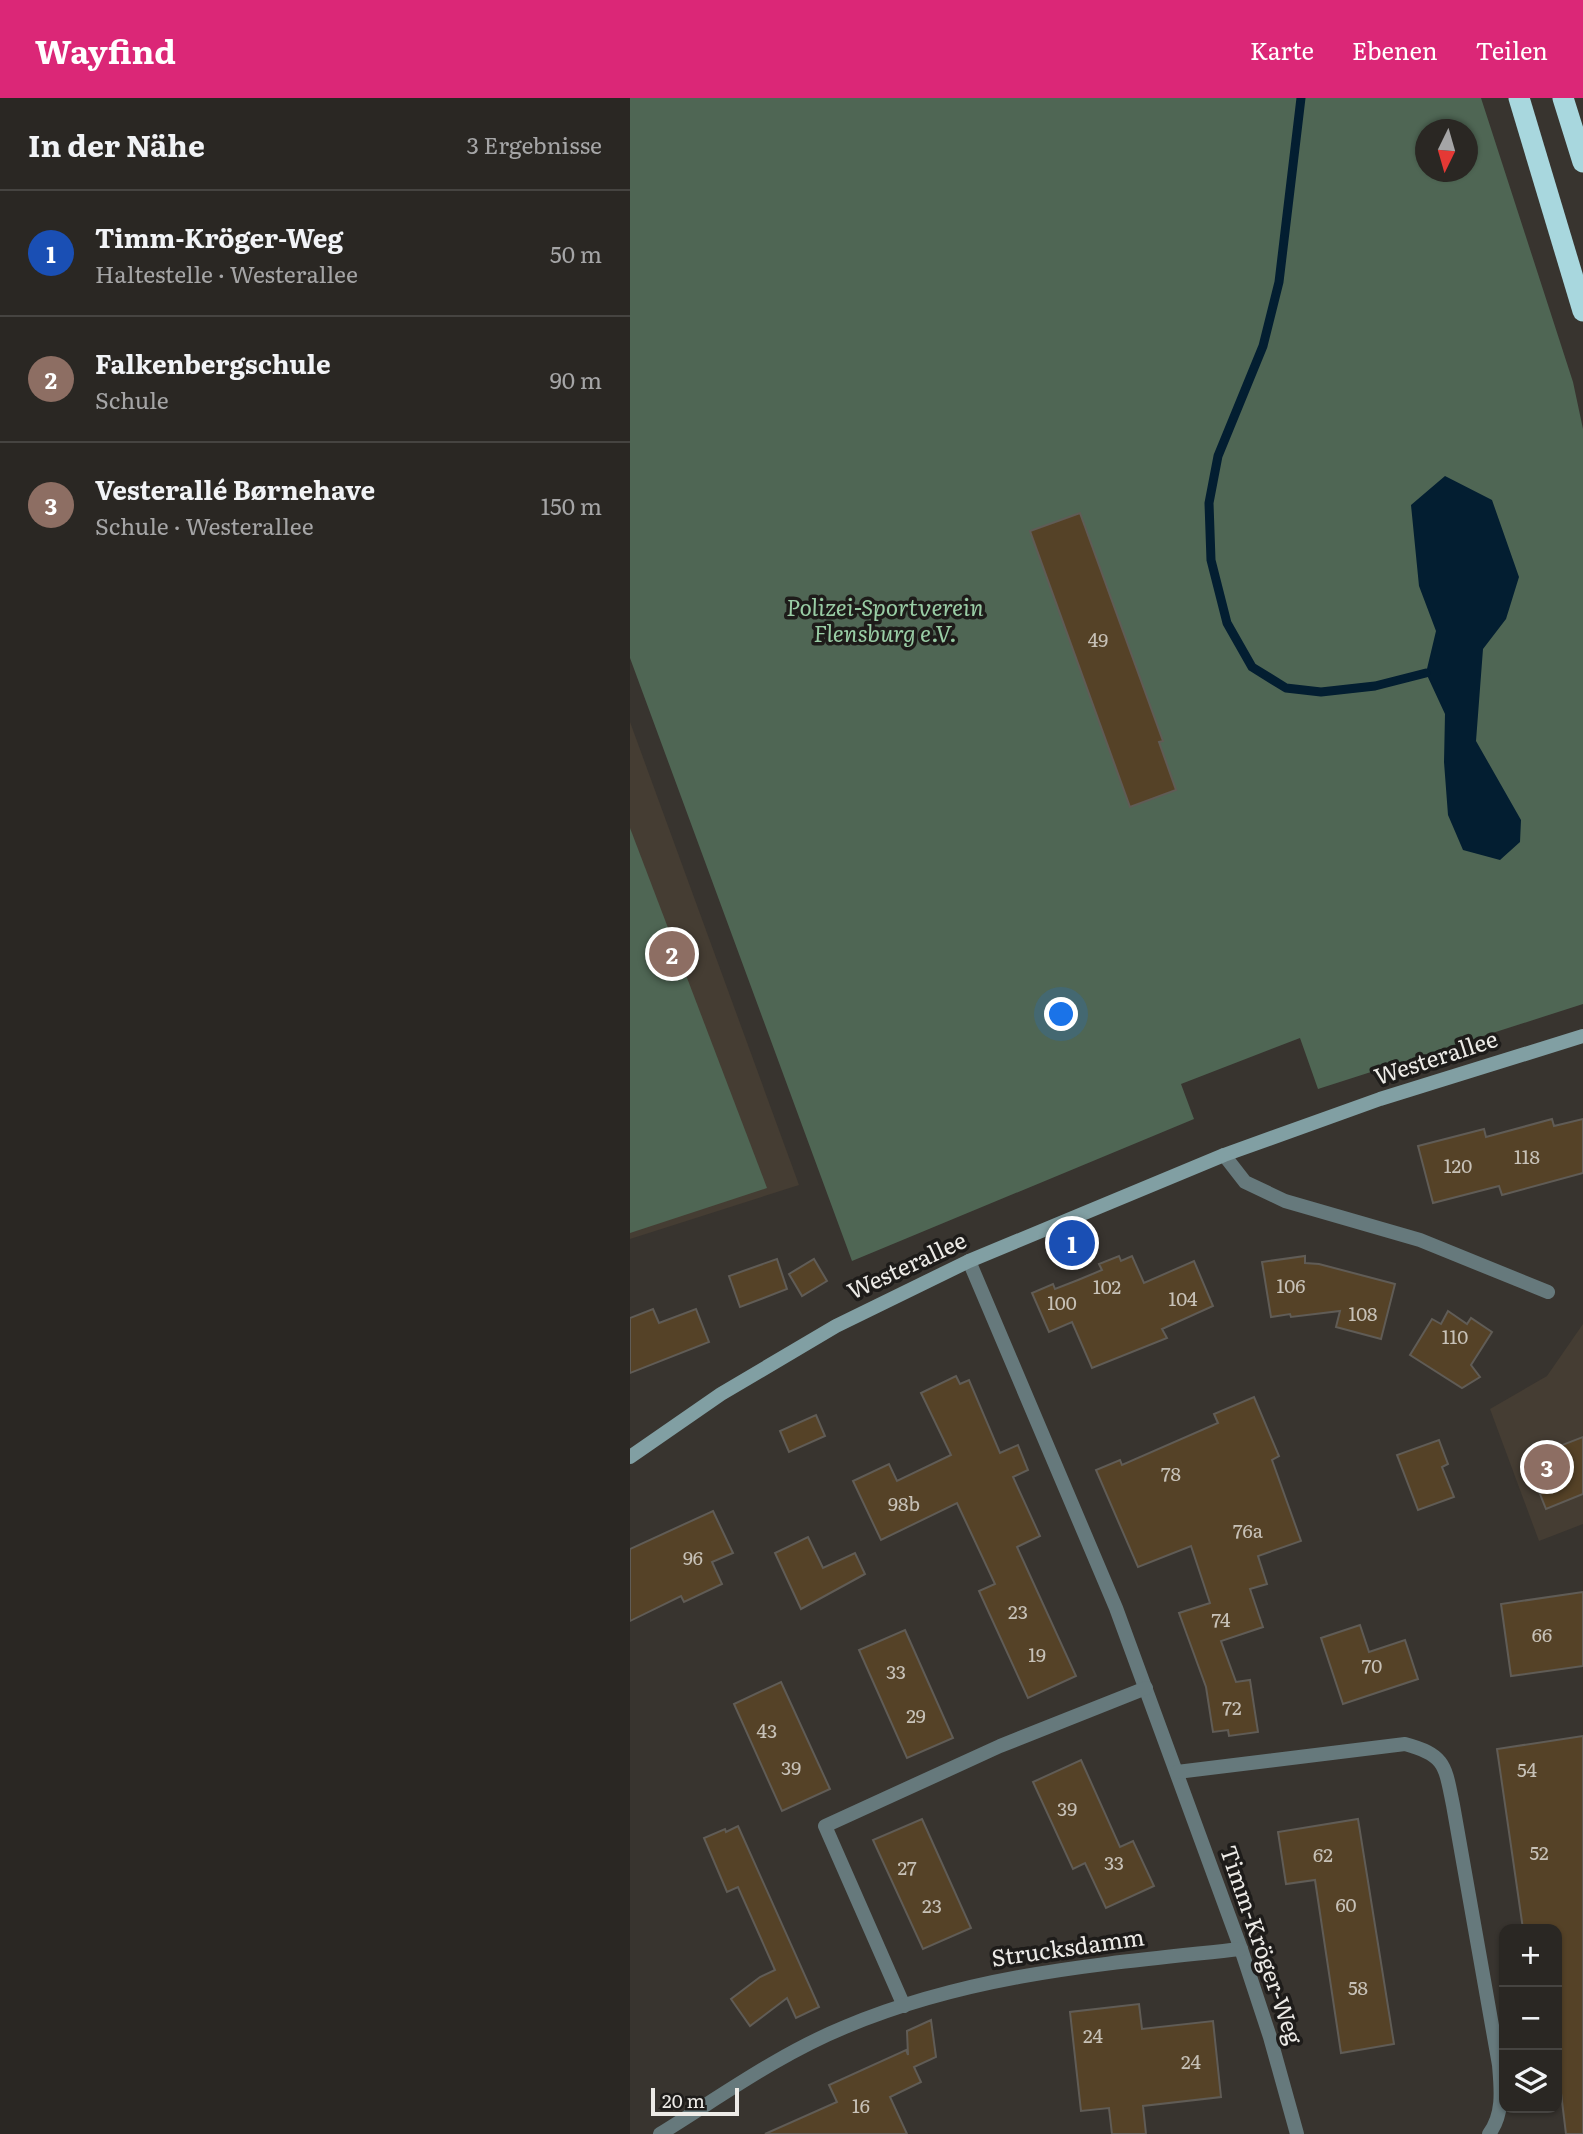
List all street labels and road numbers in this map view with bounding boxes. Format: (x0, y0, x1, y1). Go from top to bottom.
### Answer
street label: Westerallee (1369, 1020, 1502, 1092)
street label: Westerallee (841, 1222, 971, 1307)
street label: Timm-Kröger-Weg (1213, 1840, 1313, 2049)
street label: Strucksdamm (989, 1918, 1146, 1974)

